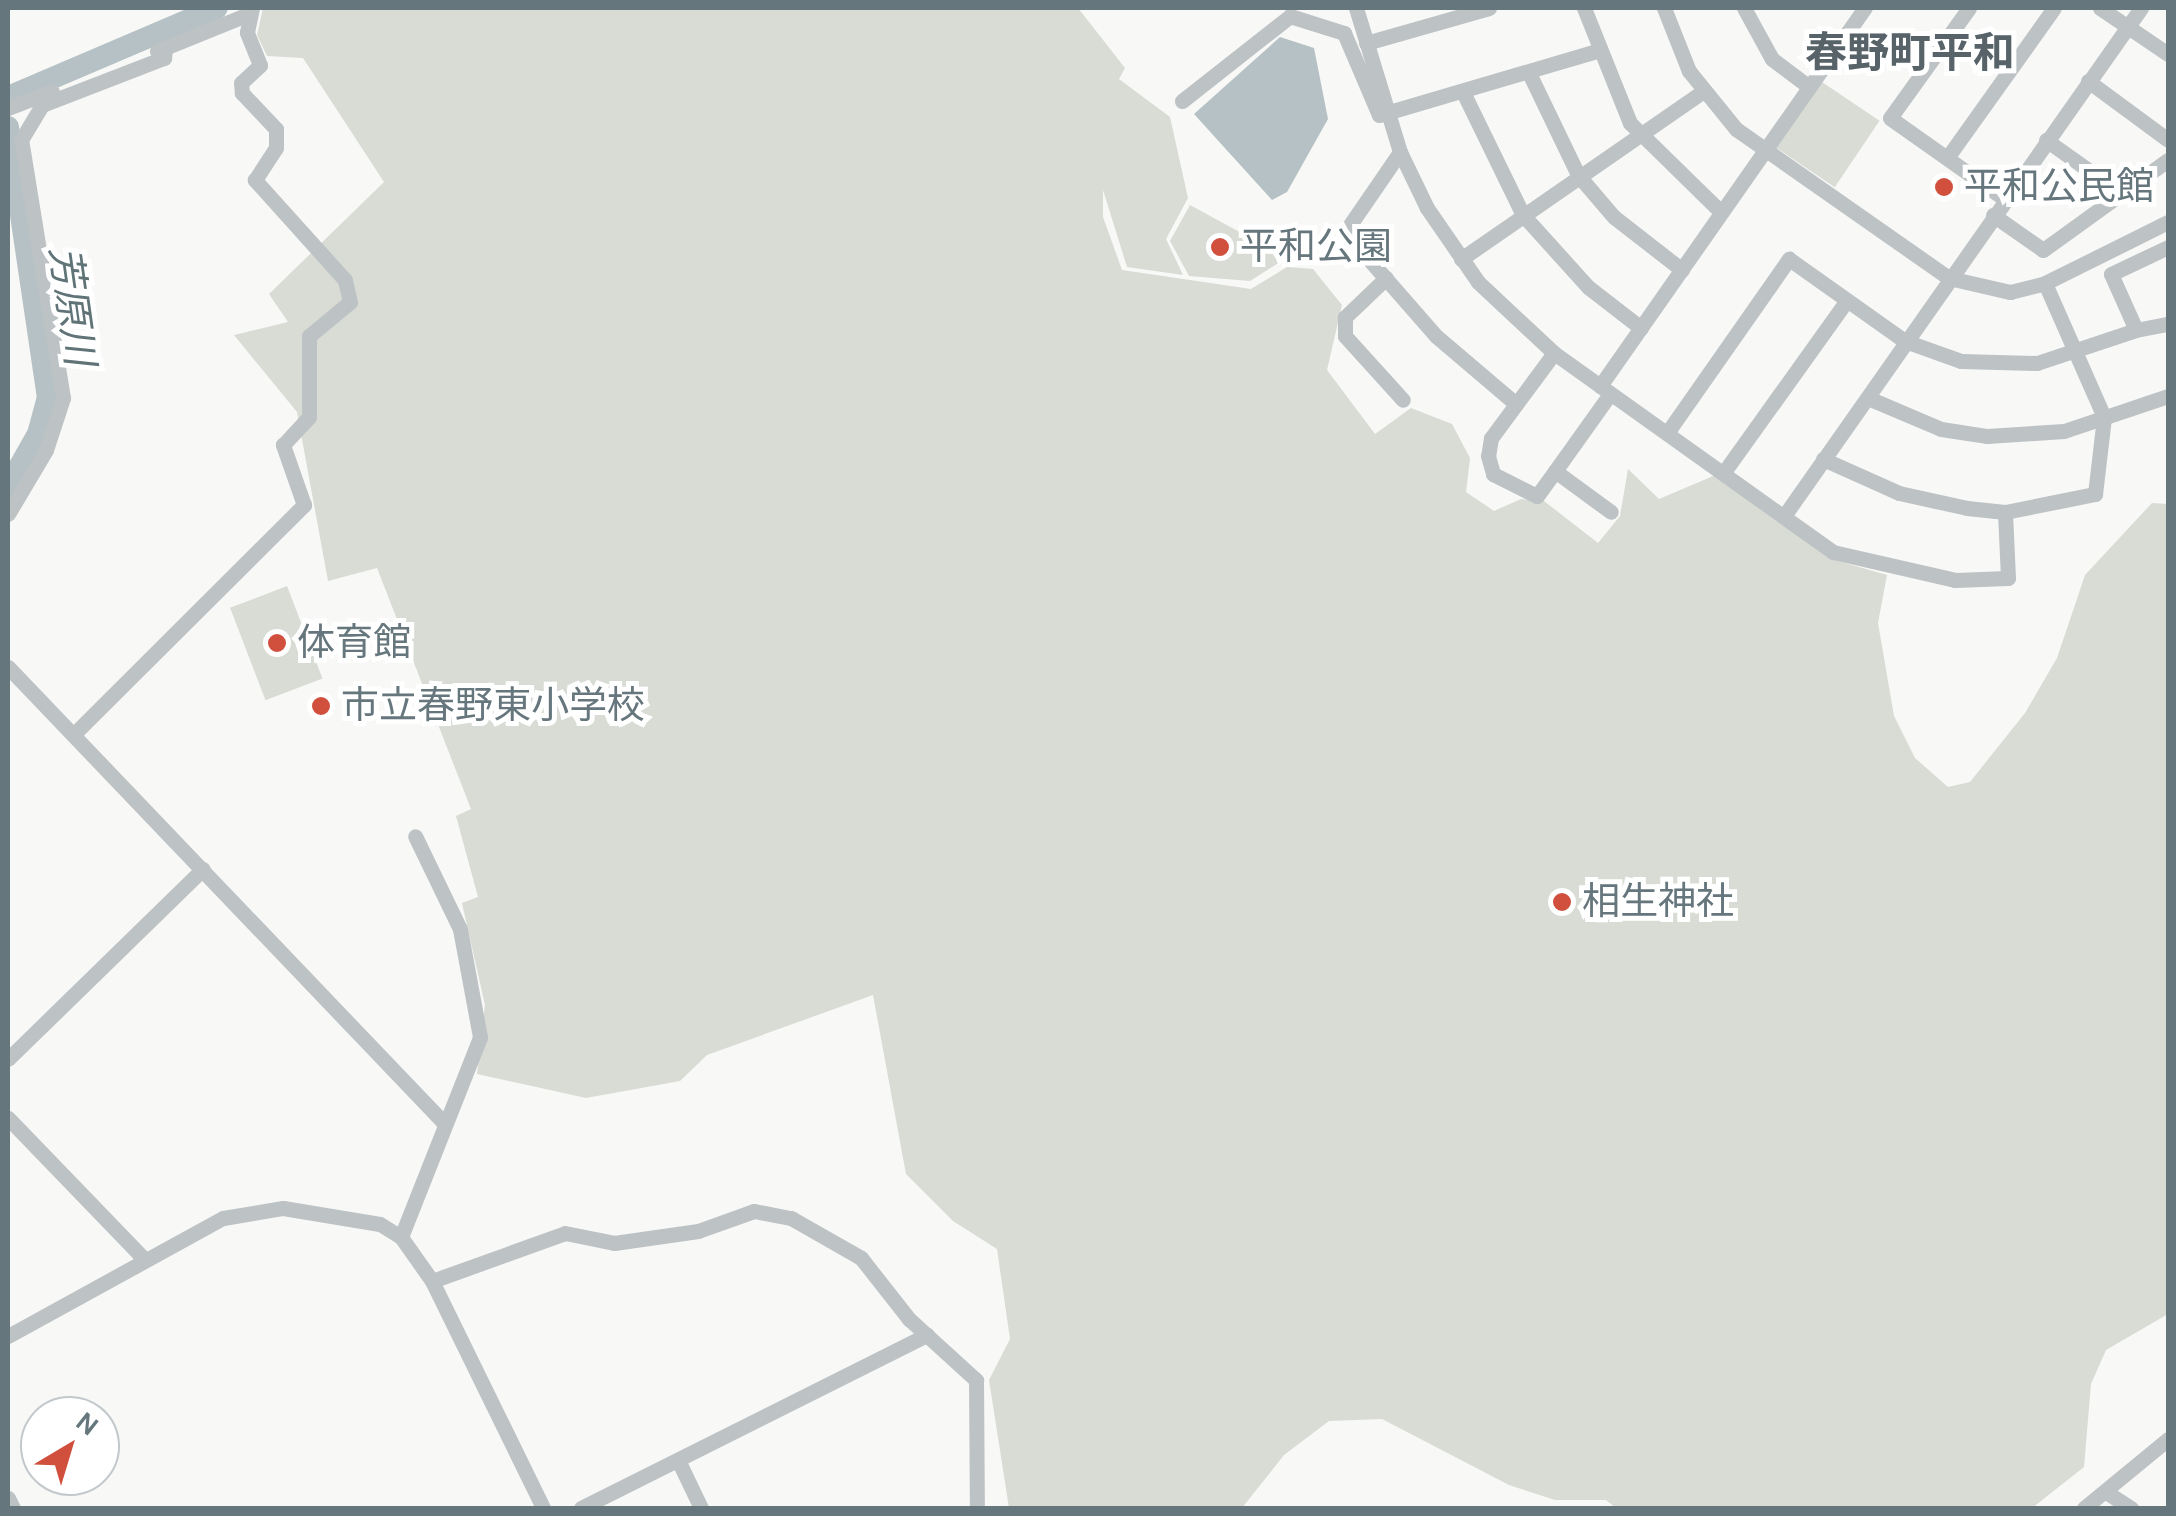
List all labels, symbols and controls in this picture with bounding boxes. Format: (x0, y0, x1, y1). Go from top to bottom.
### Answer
district label: 春野町平和 (1805, 28, 2015, 78)
place label: 平和公民館 (1964, 164, 2154, 210)
marker: 平和公民館 (1933, 176, 1955, 198)
place label: 平和公園 (1240, 224, 1392, 270)
marker: 平和公園 (1209, 236, 1231, 258)
water label: 芳原川 (40, 243, 104, 369)
place label: 体育館 (297, 620, 411, 666)
marker: 体育館 (266, 632, 288, 654)
place label: 市立春野東小学校 (341, 683, 645, 729)
marker: 市立春野東小学校 (310, 695, 332, 717)
place label: 相生神社 (1582, 879, 1734, 925)
marker: 相生神社 (1551, 891, 1573, 913)
north arrow (20, 1396, 120, 1496)
text: N (69, 1404, 106, 1443)

